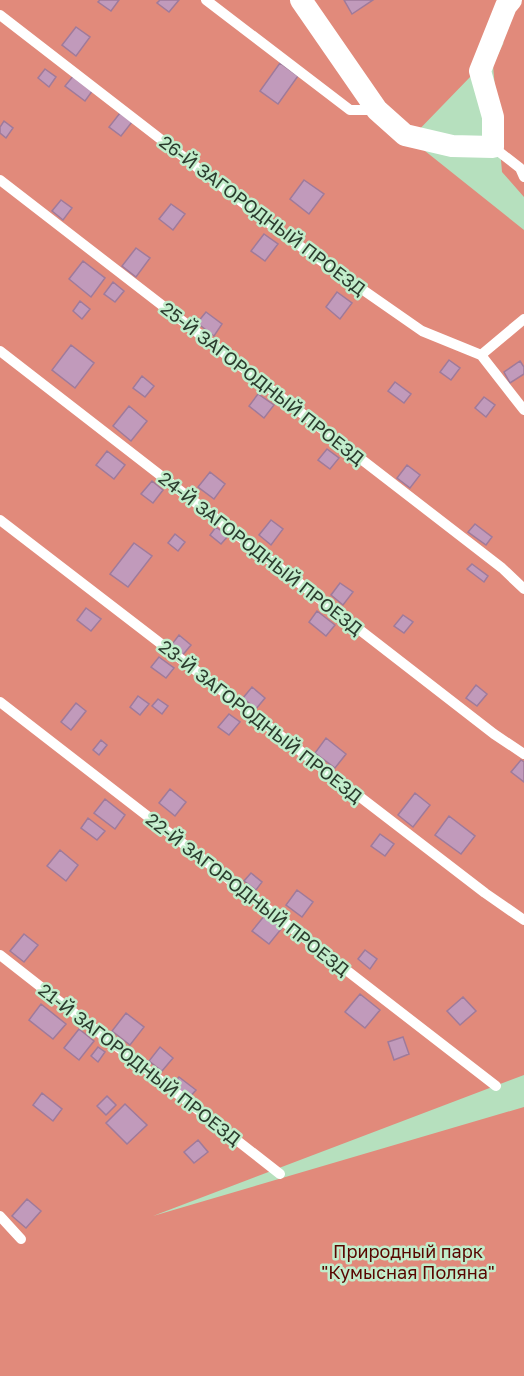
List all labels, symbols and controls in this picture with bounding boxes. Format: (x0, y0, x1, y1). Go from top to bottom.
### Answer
street label: 26-Й ЗАГОРОДНЫЙ ПРОЕЗД (156, 130, 370, 300)
street label: 25-Й ЗАГОРОДНЫЙ ПРОЕЗД (157, 297, 369, 469)
street label: 24-Й ЗАГОРОДНЫЙ ПРОЕЗД (155, 467, 367, 639)
street label: 23-Й ЗАГОРОДНЫЙ ПРОЕЗД (155, 635, 367, 807)
street label: 22-Й ЗАГОРОДНЫЙ ПРОЕЗД (142, 808, 354, 980)
street label: 21-Й ЗАГОРОДНЫЙ ПРОЕЗД (35, 978, 245, 1150)
park label: Природный парк "Кумысная Поляна" (321, 1240, 495, 1283)

